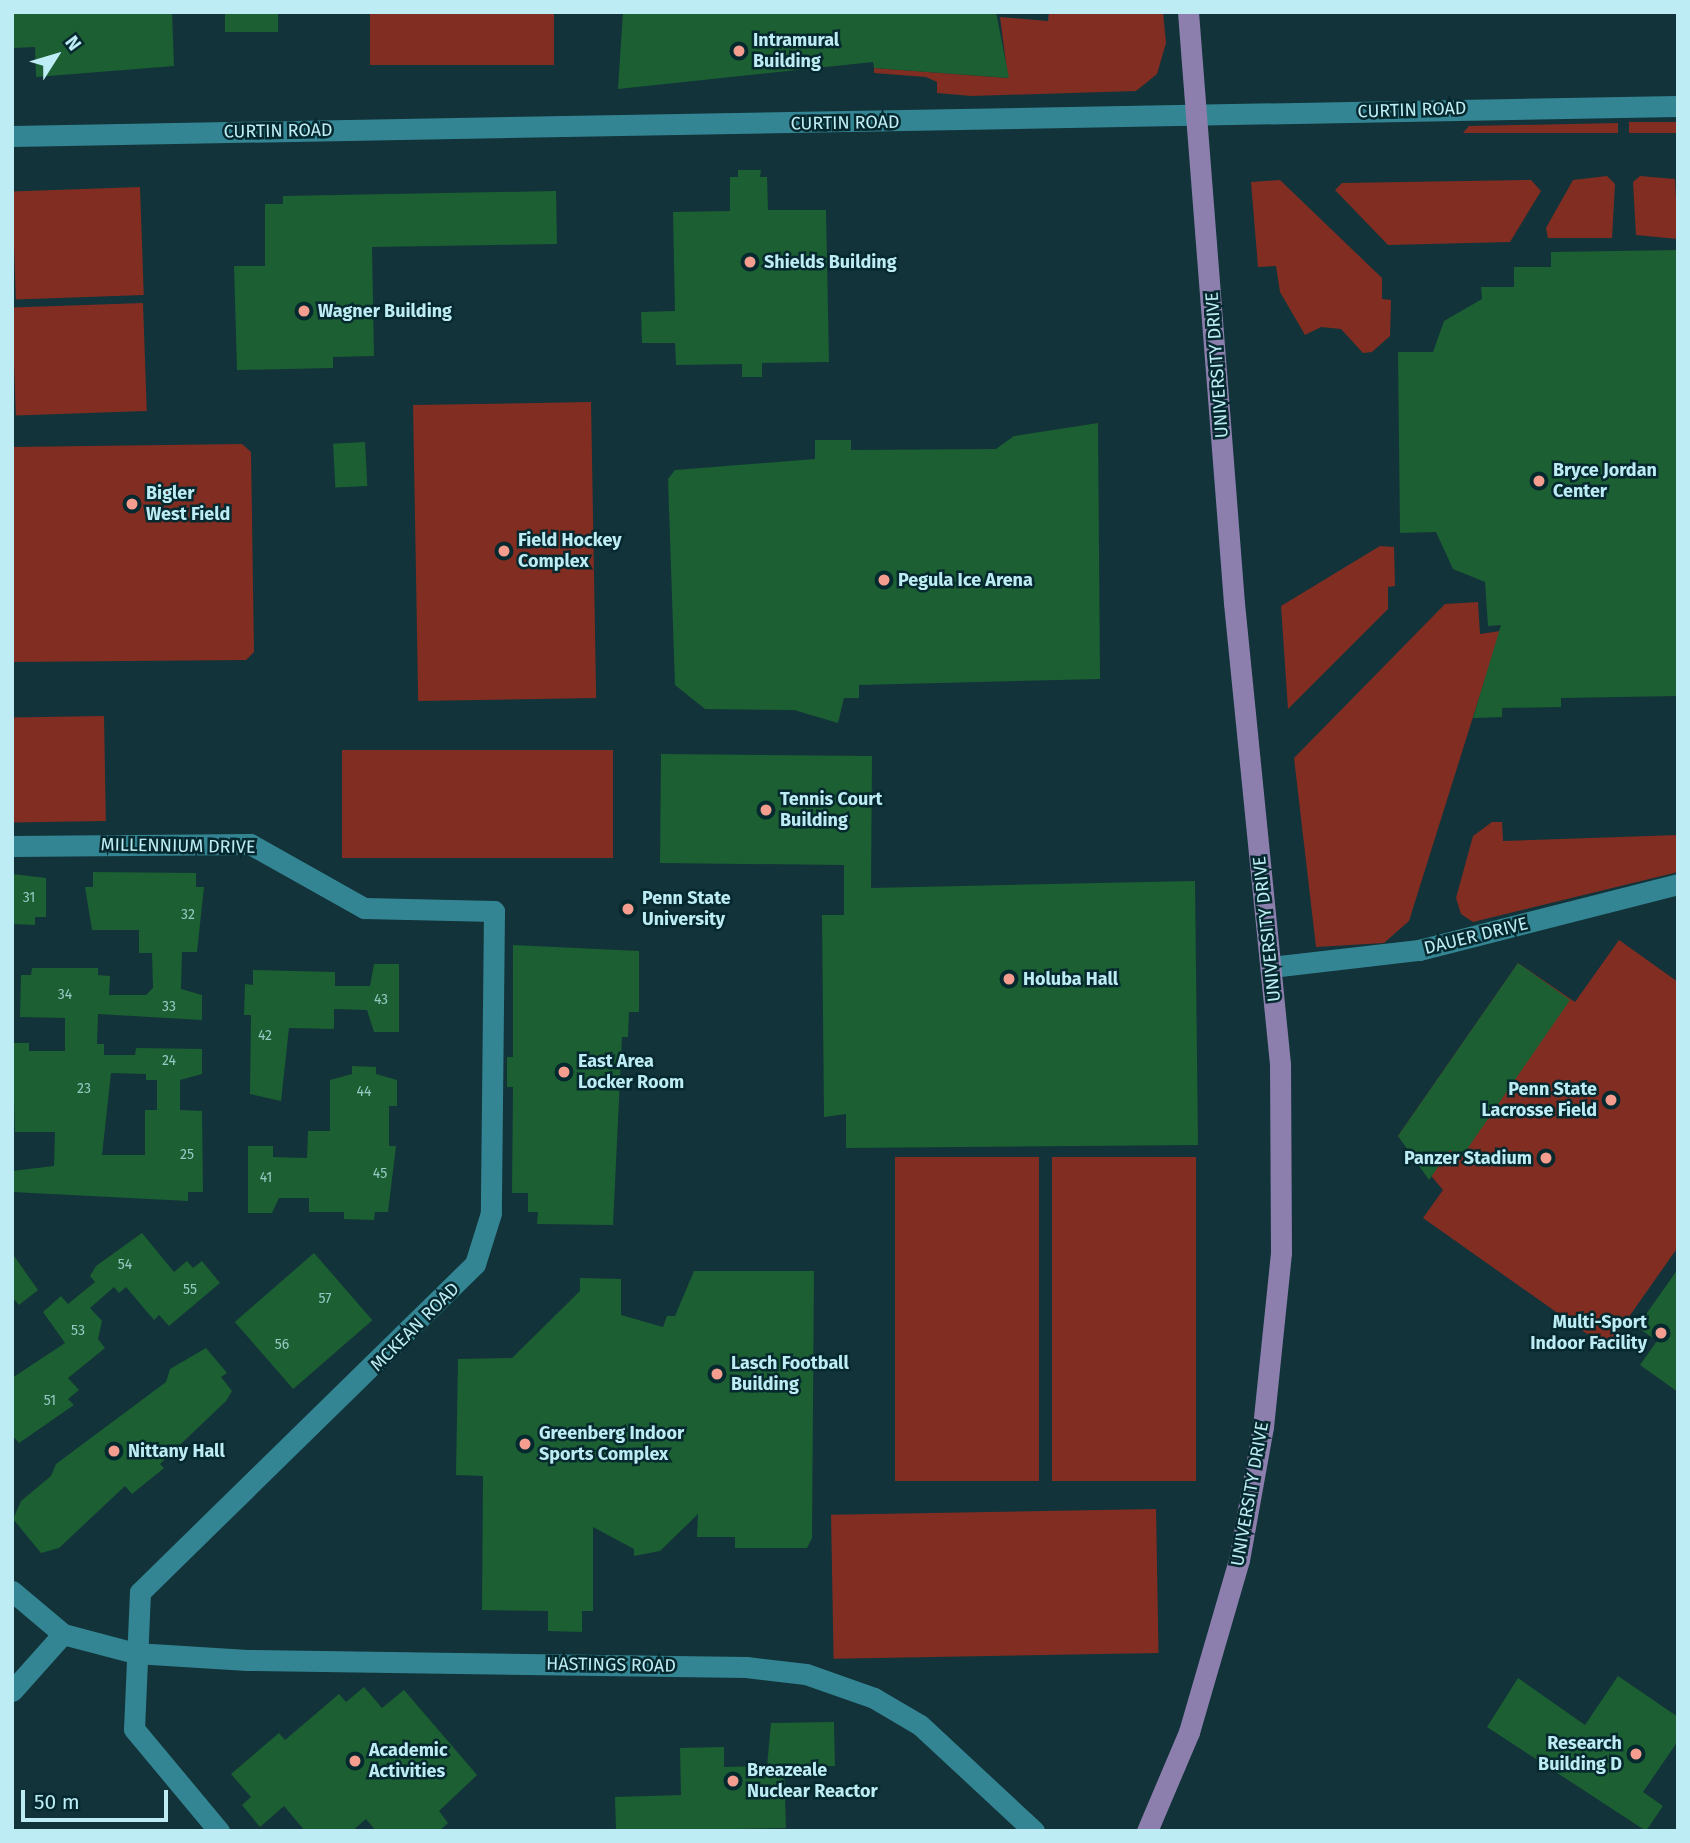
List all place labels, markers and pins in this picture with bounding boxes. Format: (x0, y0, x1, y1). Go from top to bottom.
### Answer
place label: Intramural Building (753, 30, 839, 72)
marker: Intramural Building (731, 43, 747, 59)
place label: Shields Building (764, 251, 897, 273)
marker: Shields Building (742, 254, 758, 270)
place label: Wagner Building (318, 300, 452, 322)
marker: Wagner Building (296, 303, 312, 319)
place label: Bryce Jordan Center (1553, 460, 1657, 503)
marker: Bryce Jordan Center (1531, 473, 1547, 489)
place label: Bigler West Field (146, 483, 230, 526)
marker: Bigler West Field (124, 496, 140, 512)
place label: Field Hockey Complex (518, 530, 622, 572)
marker: Field Hockey Complex (496, 543, 512, 559)
place label: Pegula Ice Arena (898, 569, 1033, 591)
marker: Pegula Ice Arena (876, 572, 892, 588)
place label: Tennis Court Building (780, 789, 882, 832)
marker: Tennis Court Building (758, 802, 774, 818)
place label: Penn State University (642, 888, 731, 930)
marker: Penn State University (620, 901, 636, 917)
place label: Holuba Hall (1023, 968, 1118, 990)
marker: Holuba Hall (1001, 971, 1017, 987)
place label: East Area Locker Room (578, 1051, 684, 1094)
marker: East Area Locker Room (556, 1064, 572, 1080)
place label: Penn State Lacrosse Field (1481, 1079, 1597, 1122)
marker: Penn State Lacrosse Field (1603, 1092, 1619, 1108)
place label: Panzer Stadium (1404, 1147, 1532, 1169)
marker: Panzer Stadium (1538, 1150, 1554, 1166)
place label: Multi-Sport Indoor Facility (1530, 1312, 1647, 1354)
marker: Multi-Sport Indoor Facility (1653, 1325, 1669, 1341)
place label: Lasch Football Building (731, 1353, 849, 1396)
marker: Lasch Football Building (709, 1366, 725, 1382)
place label: Greenberg Indoor Sports Complex (539, 1423, 684, 1466)
marker: Greenberg Indoor Sports Complex (517, 1436, 533, 1452)
place label: Nittany Hall (128, 1440, 225, 1462)
marker: Nittany Hall (106, 1443, 122, 1459)
place label: Research Building D (1538, 1733, 1622, 1776)
place label: Academic Activities (369, 1740, 448, 1782)
marker: Research Building D (1628, 1746, 1644, 1762)
marker: Academic Activities (347, 1753, 363, 1769)
place label: Breazeale Nuclear Reactor (747, 1760, 878, 1802)
marker: Breazeale Nuclear Reactor (725, 1773, 741, 1789)

